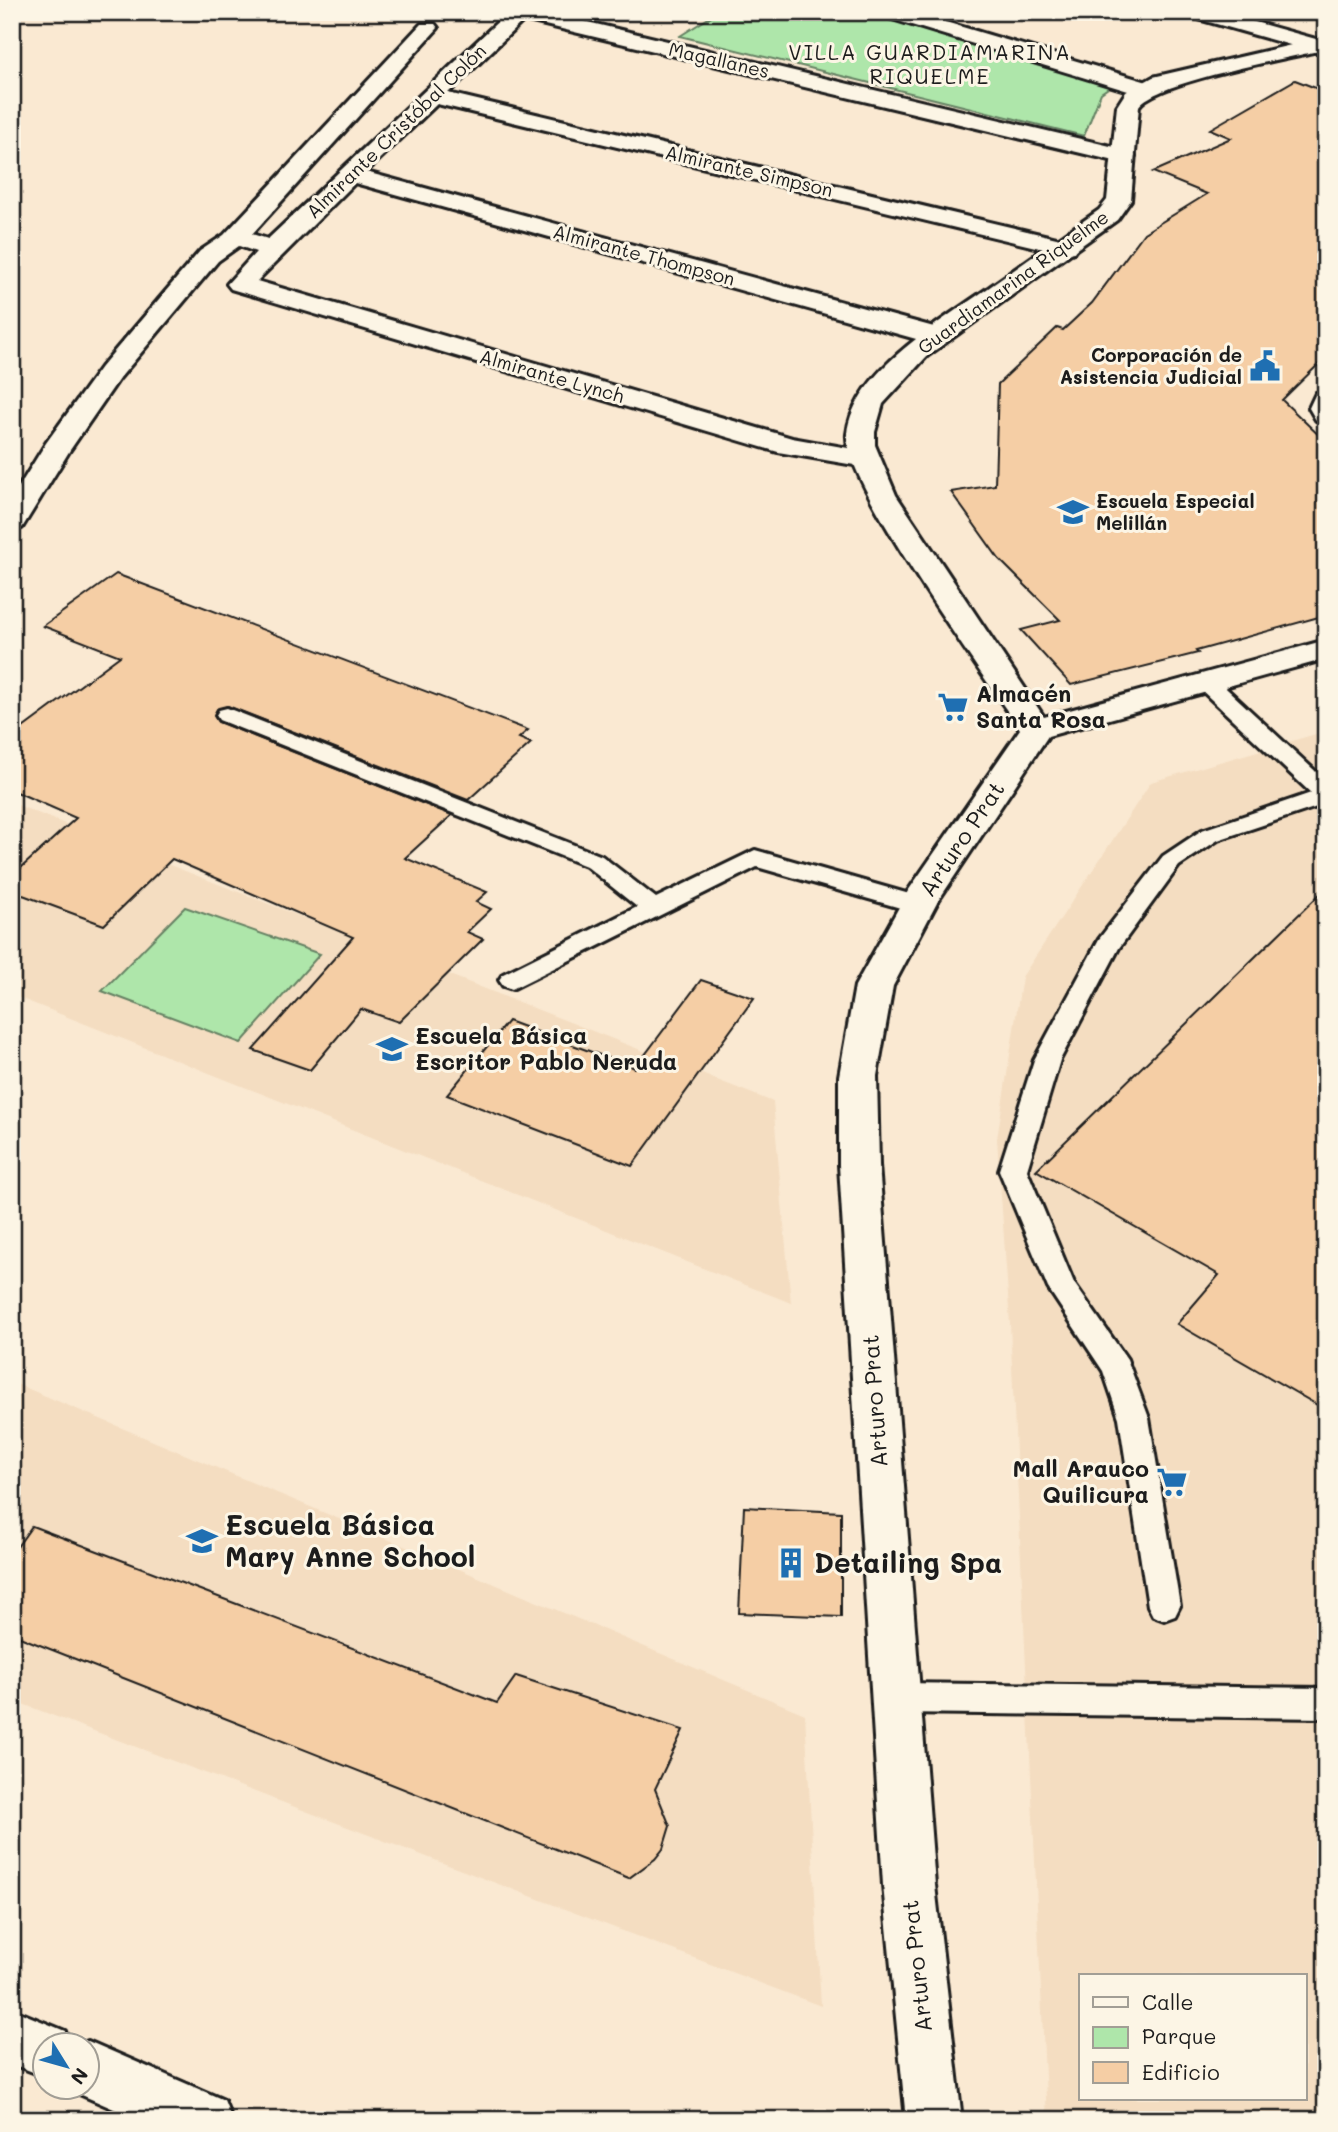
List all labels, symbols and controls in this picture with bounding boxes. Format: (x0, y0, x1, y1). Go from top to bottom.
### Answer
street label: Magallanes (666, 36, 772, 83)
street label: Almirante Cristóbal Colón (300, 38, 491, 223)
district label: VILLA GUARDIAMARINA RIQUELME (788, 38, 1072, 89)
street label: Almirante Simpson (663, 139, 835, 202)
street label: Guardiamarina Riquelme (912, 204, 1113, 359)
street label: Almirante Thompson (550, 218, 738, 291)
place label: Corporación de Asistencia Judicial (1060, 342, 1242, 389)
street label: Almirante Lynch (477, 343, 627, 408)
public building icon: Corporación de Asistencia Judicial (1248, 349, 1282, 383)
place label: Escuela Especial Melillán (1096, 488, 1255, 535)
school or university icon: Escuela Especial Melillán (1056, 495, 1090, 529)
place label: Almacén Santa Rosa (976, 678, 1106, 734)
supermarket icon: Almacén Santa Rosa (936, 690, 970, 724)
street label: Arturo Prat (912, 775, 1011, 902)
place label: Escuela Básica Escritor Pablo Neruda (415, 1020, 677, 1076)
school or university icon: Escuela Básica Escritor Pablo Neruda (375, 1032, 409, 1066)
street label: Arturo Prat (854, 1334, 894, 1468)
place label: Mall Arauco Quilicura (1013, 1453, 1149, 1509)
supermarket icon: Mall Arauco Quilicura (1155, 1465, 1189, 1499)
place label: Escuela Básica Mary Anne School (225, 1506, 475, 1575)
school or university icon: Escuela Básica Mary Anne School (185, 1524, 219, 1558)
place label: Detailing Spa (814, 1544, 1002, 1580)
building icon: Detailing Spa (774, 1546, 808, 1580)
street label: Arturo Prat (894, 1899, 938, 2034)
legend (1079, 1974, 1306, 2100)
text: Calle (1142, 1988, 1194, 2015)
text: Parque (1142, 2022, 1216, 2049)
north arrow (32, 2030, 102, 2100)
text: Edificio (1142, 2058, 1220, 2085)
text: N (66, 2063, 94, 2090)

